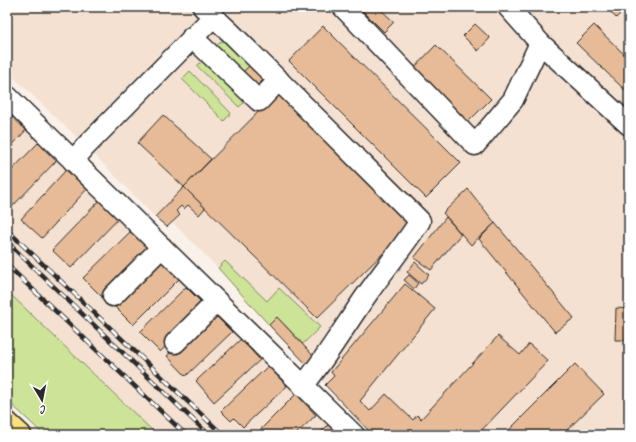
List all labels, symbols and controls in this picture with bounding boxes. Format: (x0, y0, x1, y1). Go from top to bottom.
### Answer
north arrow (22, 380, 62, 420)
text: С (38, 402, 48, 417)

